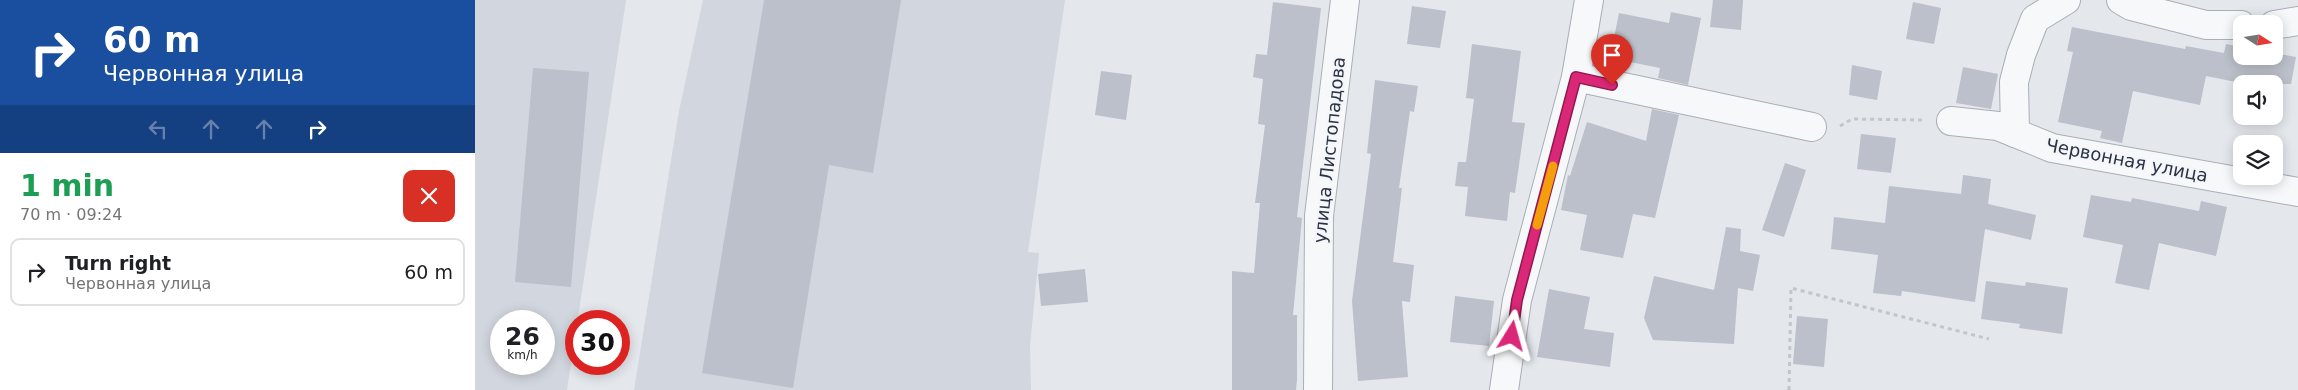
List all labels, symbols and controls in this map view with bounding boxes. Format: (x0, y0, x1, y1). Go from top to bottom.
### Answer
north arrow (2233, 15, 2283, 65)
map controls (2233, 15, 2283, 185)
icon: right (20, 20, 85, 85)
text: 60 m (103, 20, 200, 60)
pin (1591, 34, 1633, 85)
icon: arrive (1598, 41, 1626, 69)
street label: улица Листопадова (1309, 56, 1349, 244)
text: Червонная улица (103, 61, 304, 86)
button: sound (2233, 75, 2283, 125)
icon: left (144, 115, 172, 143)
icon: ahead (197, 115, 225, 143)
icon: ahead (250, 115, 278, 143)
icon: right (303, 115, 331, 143)
street label: Червонная улица (2044, 134, 2210, 186)
button: layers (2233, 135, 2283, 185)
text: 1 min (20, 168, 114, 203)
button: close (403, 170, 455, 222)
text: 70 m · 09:24 (20, 205, 122, 224)
text: Turn right (65, 252, 171, 274)
icon: right (22, 258, 50, 286)
text: 60 m (404, 261, 453, 283)
text: Червонная улица (65, 274, 211, 293)
position arrow (1485, 309, 1537, 361)
speed limit sign: 30 (565, 310, 630, 375)
text: 26 (505, 322, 540, 351)
text: km/h (507, 348, 538, 362)

